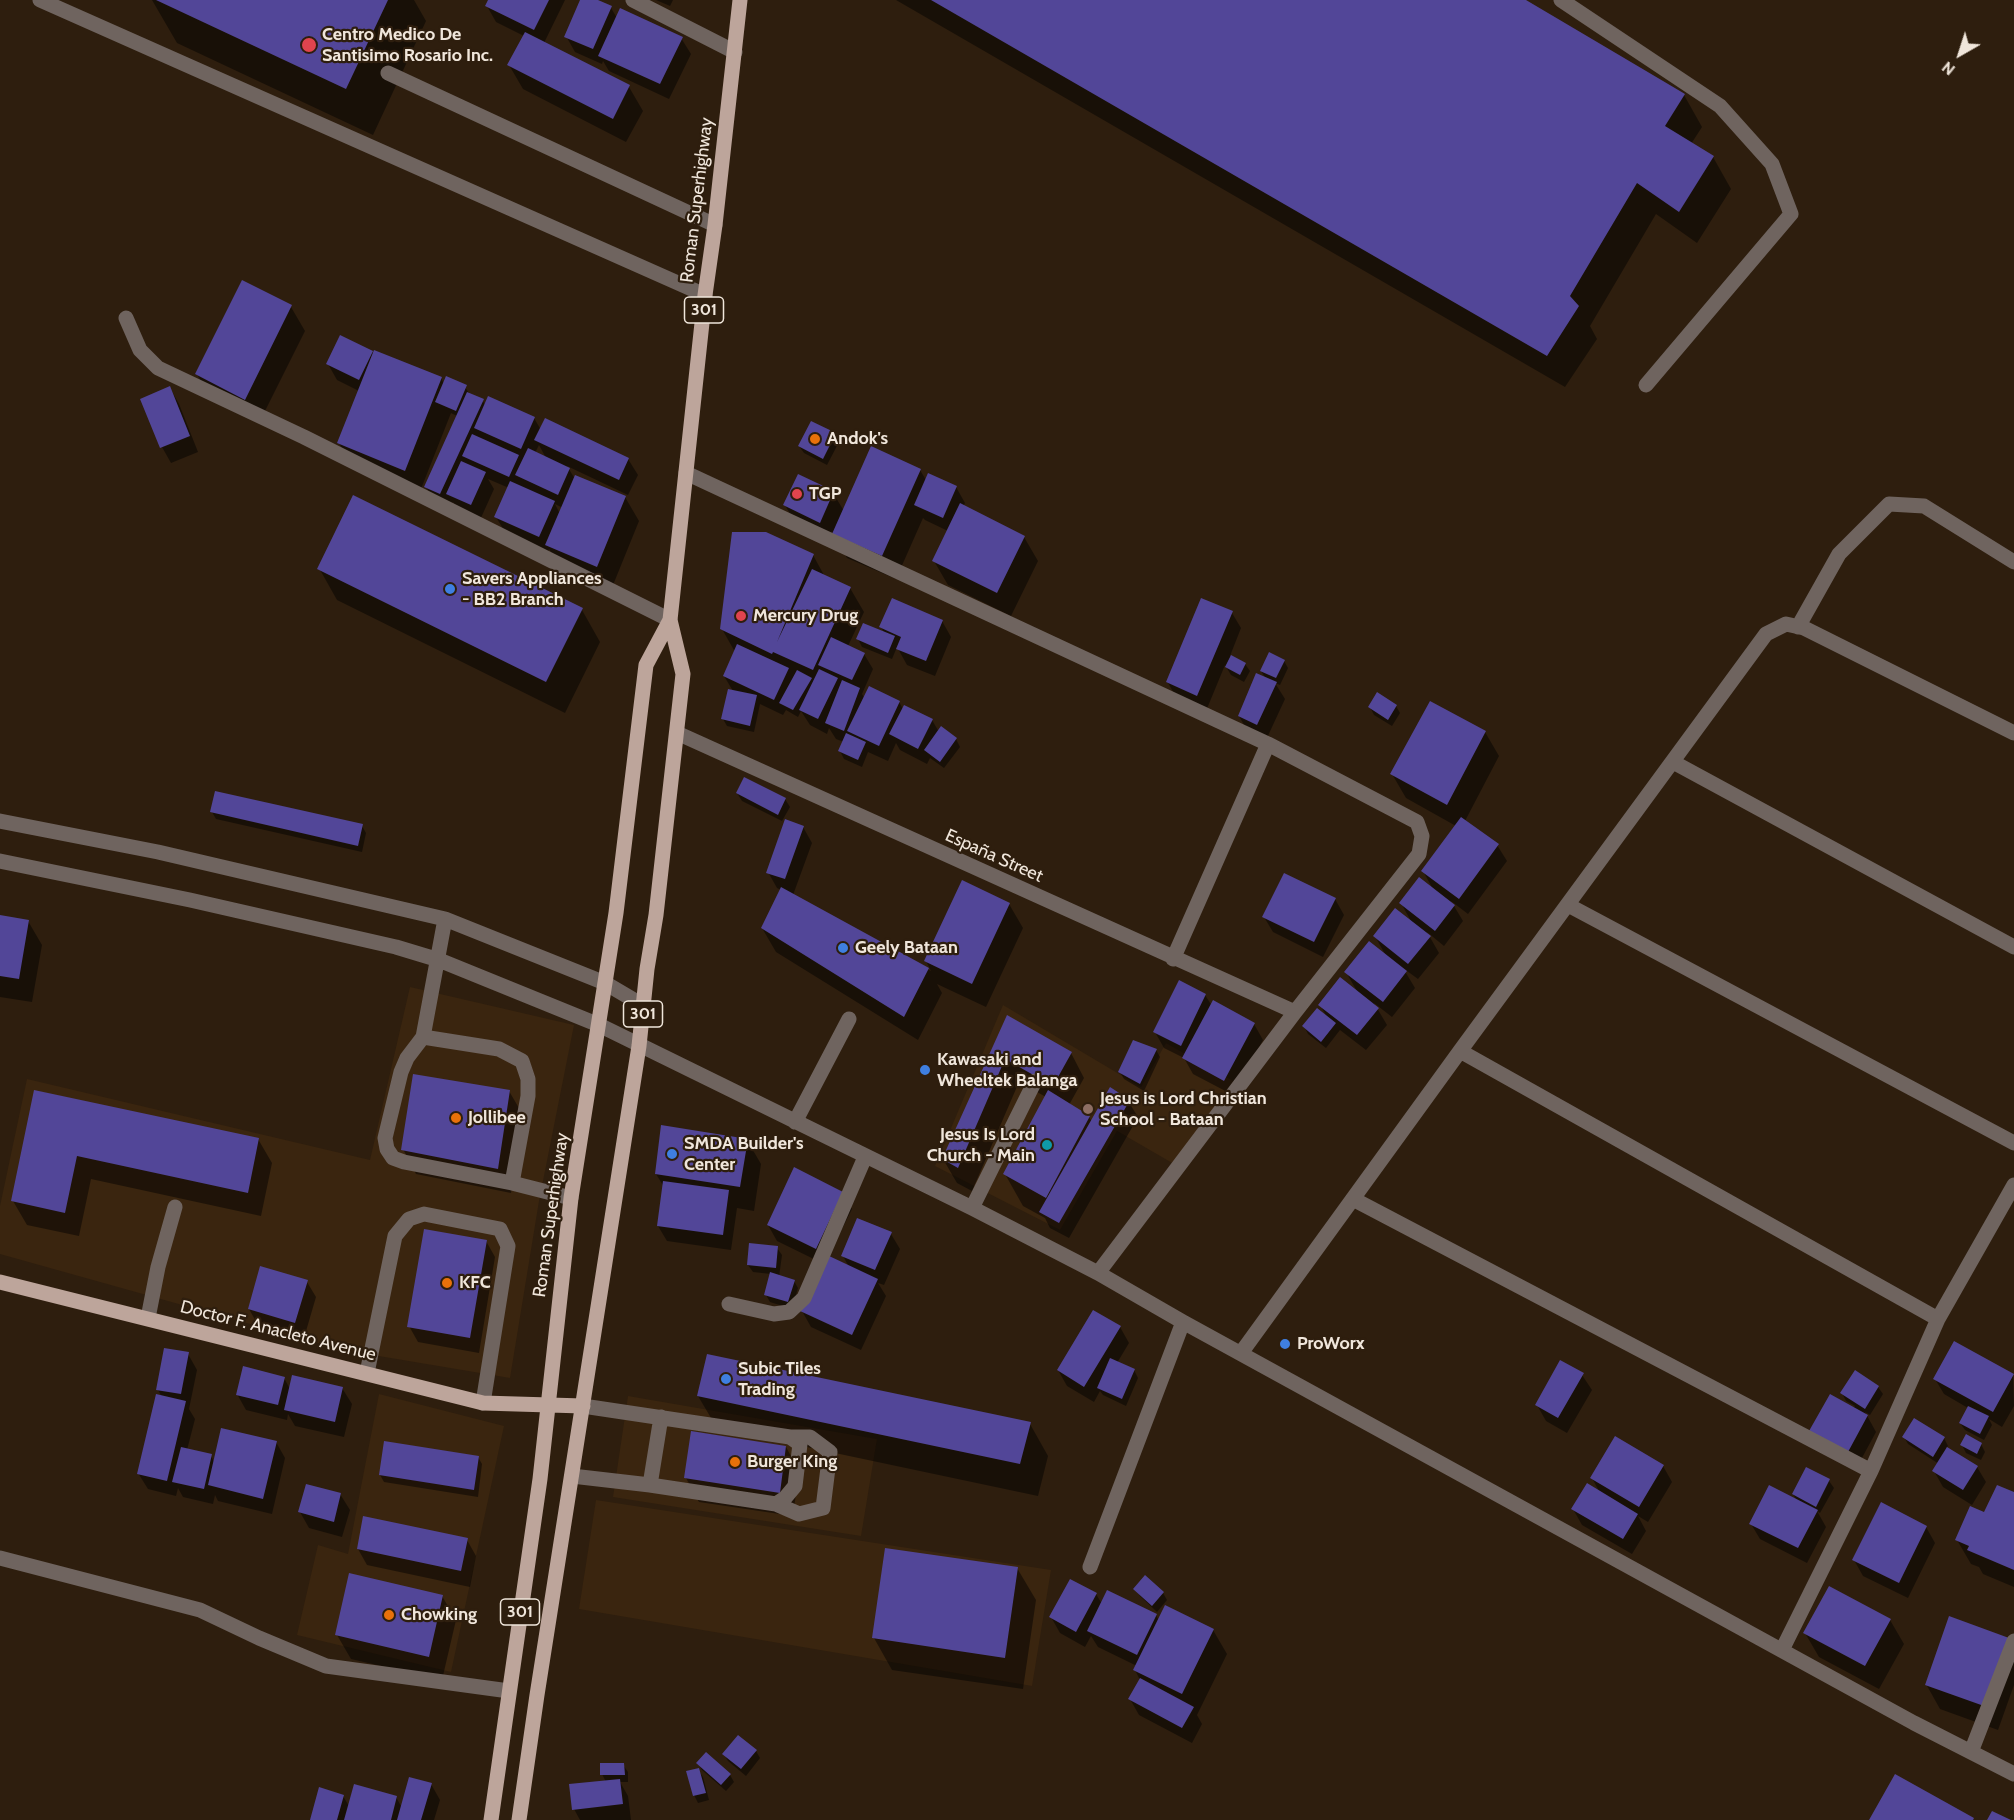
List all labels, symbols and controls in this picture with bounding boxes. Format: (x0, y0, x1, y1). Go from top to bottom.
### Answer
place label: Centro Medico De Santisimo Rosario Inc. (322, 24, 493, 66)
north arrow (1930, 24, 1990, 84)
marker: Centro Medico De Santisimo Rosario Inc. (300, 36, 318, 54)
text: N (1938, 57, 1959, 79)
street label: Roman Superhighway (676, 116, 718, 284)
road number: 301 (684, 297, 724, 323)
place label: Andok's (827, 428, 888, 450)
marker: Andok's (808, 432, 822, 446)
place label: TGP (809, 483, 841, 505)
marker: TGP (790, 487, 804, 501)
place label: Savers Appliances - BB2 Branch (462, 568, 602, 610)
marker: Savers Appliances - BB2 Branch (443, 582, 457, 596)
place label: Mercury Drug (753, 605, 858, 627)
marker: Mercury Drug (734, 609, 748, 623)
street label: España Street (942, 825, 1046, 887)
place label: Geely Bataan (855, 937, 958, 959)
marker: Geely Bataan (836, 941, 850, 955)
road number: 301 (624, 1001, 662, 1027)
place label: Kawasaki and Wheeltek Balanga (937, 1049, 1078, 1092)
marker: Kawasaki and Wheeltek Balanga (918, 1063, 932, 1077)
place label: Jesus is Lord Christian School - Bataan (1100, 1088, 1267, 1130)
marker: Jesus is Lord Christian School - Bataan (1081, 1102, 1095, 1116)
place label: Jollibee (468, 1107, 526, 1129)
marker: Jollibee (449, 1111, 463, 1125)
place label: Jesus Is Lord Church - Main (927, 1124, 1035, 1166)
street label: Roman Superhighway (529, 1131, 573, 1299)
place label: SMDA Builder's Center (684, 1133, 804, 1176)
marker: Jesus Is Lord Church - Main (1040, 1138, 1054, 1152)
marker: SMDA Builder's Center (665, 1147, 679, 1161)
place label: KFC (459, 1272, 491, 1294)
marker: KFC (440, 1276, 454, 1290)
street label: Doctor F. Anacleto Avenue (178, 1296, 378, 1366)
place label: ProWorx (1297, 1333, 1364, 1355)
marker: ProWorx (1278, 1337, 1292, 1351)
place label: Subic Tiles Trading (738, 1358, 821, 1400)
marker: Subic Tiles Trading (719, 1372, 733, 1386)
place label: Burger King (747, 1451, 837, 1473)
marker: Burger King (728, 1455, 742, 1469)
road number: 301 (500, 1599, 540, 1625)
place label: Chowking (401, 1604, 477, 1626)
marker: Chowking (382, 1608, 396, 1622)

